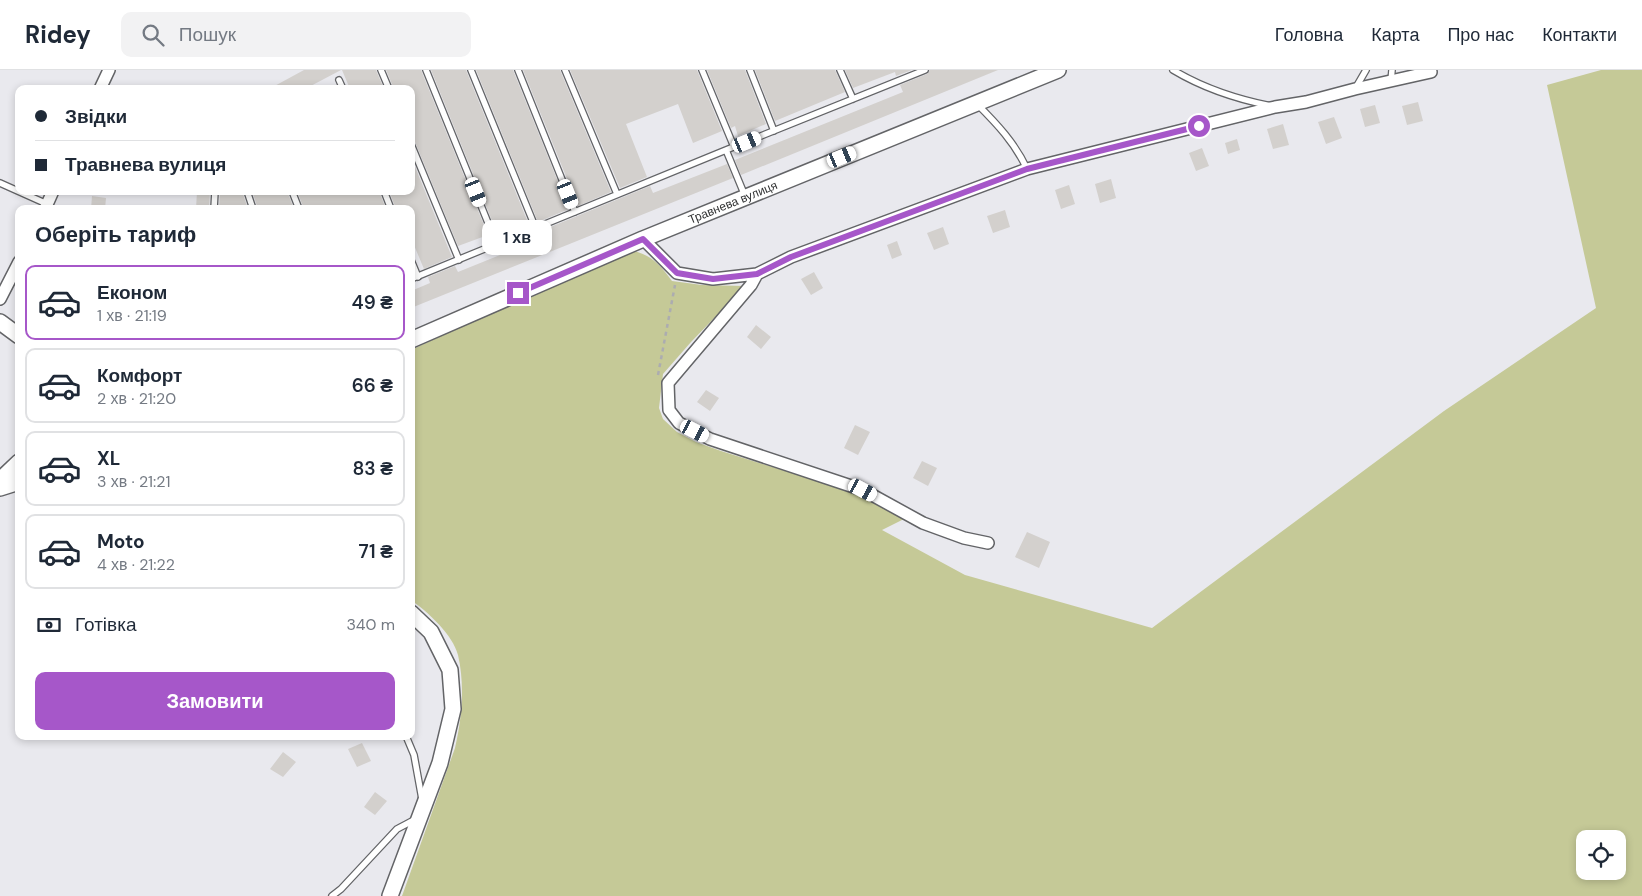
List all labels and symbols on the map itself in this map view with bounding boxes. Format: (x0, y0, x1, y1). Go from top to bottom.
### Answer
route start (1188, 115, 1210, 137)
car (730, 129, 763, 155)
car (825, 144, 858, 170)
car (463, 175, 488, 209)
car (555, 177, 580, 211)
street label: Травнева вулиця (686, 177, 780, 228)
callout: 1 хв (483, 220, 553, 256)
route end (507, 282, 529, 304)
car (678, 418, 711, 444)
car (846, 476, 879, 504)

